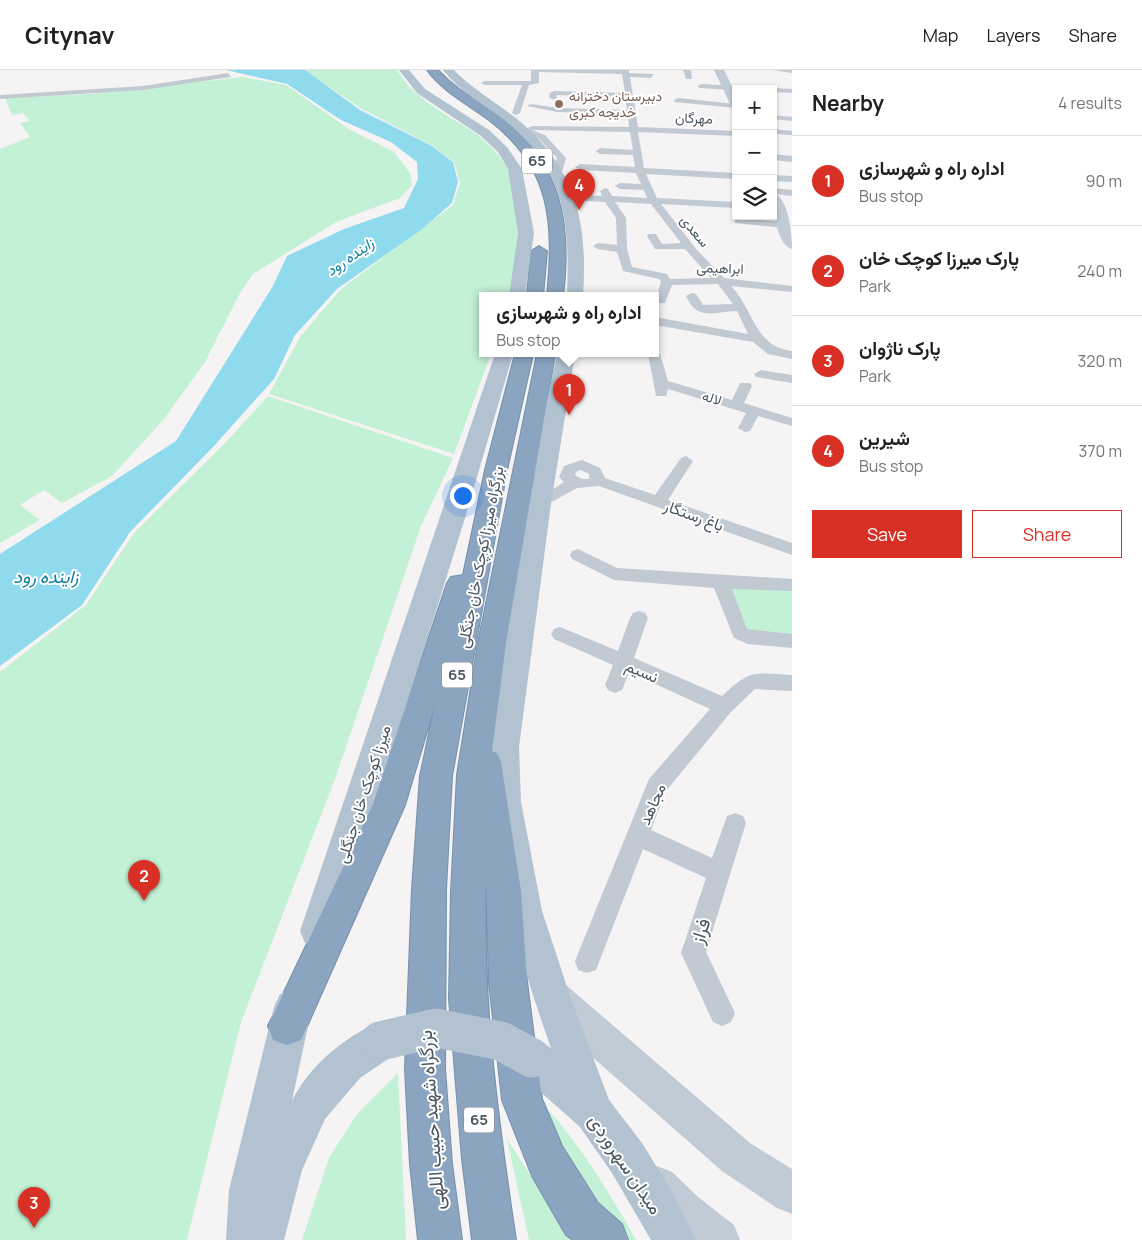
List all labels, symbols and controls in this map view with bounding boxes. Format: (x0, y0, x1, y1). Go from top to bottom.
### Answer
text: Citynav (25, 18, 115, 51)
text: Map (923, 23, 958, 47)
text: Layers (986, 23, 1040, 47)
text: Share (1068, 23, 1117, 47)
map controls (732, 85, 777, 220)
button: + (732, 85, 777, 130)
place label: دبیرستان دخترانه خدیجه کبری (569, 86, 662, 121)
text: Nearby (812, 89, 884, 117)
text: 4 results (1058, 92, 1122, 114)
marker: دبیرستان دخترانه خدیجه کبری (553, 98, 565, 110)
street label: مهرگان (675, 107, 713, 128)
button: − (732, 130, 777, 175)
road number: 65 (522, 148, 552, 174)
text: اداره راه و شهرسازی (859, 155, 1005, 181)
pin: 4 (563, 169, 595, 210)
text: 1 (824, 170, 832, 192)
text: 90 m (1086, 170, 1122, 192)
button: layers (732, 175, 777, 220)
text: Bus stop (859, 185, 923, 207)
street label: سعدی (676, 211, 714, 251)
water label: زاینده رود (322, 232, 379, 281)
text: پارک میرزا کوچک خان (859, 245, 1019, 271)
street label: ابراهیمی (696, 257, 744, 278)
text: 2 (823, 260, 833, 282)
text: 240 m (1077, 260, 1122, 282)
text: Park (859, 275, 891, 297)
popup (479, 292, 659, 357)
text: اداره راه و شهرسازی (496, 299, 642, 325)
text: Bus stop (496, 329, 561, 351)
text: پارک ناژوان (859, 335, 941, 361)
text: 3 (823, 350, 833, 372)
text: 320 m (1078, 350, 1122, 372)
text: Park (859, 365, 891, 387)
pin: 1 (553, 374, 585, 415)
street label: لاله (700, 386, 724, 409)
text: شیرین (859, 425, 910, 451)
text: 4 (823, 440, 833, 462)
text: 370 m (1079, 440, 1122, 462)
text: Bus stop (859, 455, 923, 477)
street label: بزرگراه میرزا کوچک خان جنگلی (452, 464, 509, 650)
your location (450, 483, 476, 509)
street label: باغ رستگار (660, 494, 727, 537)
button: Save (812, 510, 962, 558)
button: Share (972, 510, 1122, 558)
water label: زاینده رود (14, 564, 79, 588)
street label: نسیم (622, 654, 662, 688)
road number: 65 (442, 662, 472, 688)
street label: میرزا کوچک خان جنگلی (330, 722, 397, 866)
street label: مجاهد (633, 780, 671, 828)
pin: 2 (128, 860, 160, 901)
street label: فراز (683, 915, 716, 948)
street label: بزرگراه شهید حبیب اللهی (412, 1029, 450, 1211)
road number: 65 (464, 1108, 494, 1132)
street label: میدان سهروردی (583, 1109, 669, 1219)
pin: 3 (18, 1187, 50, 1228)

